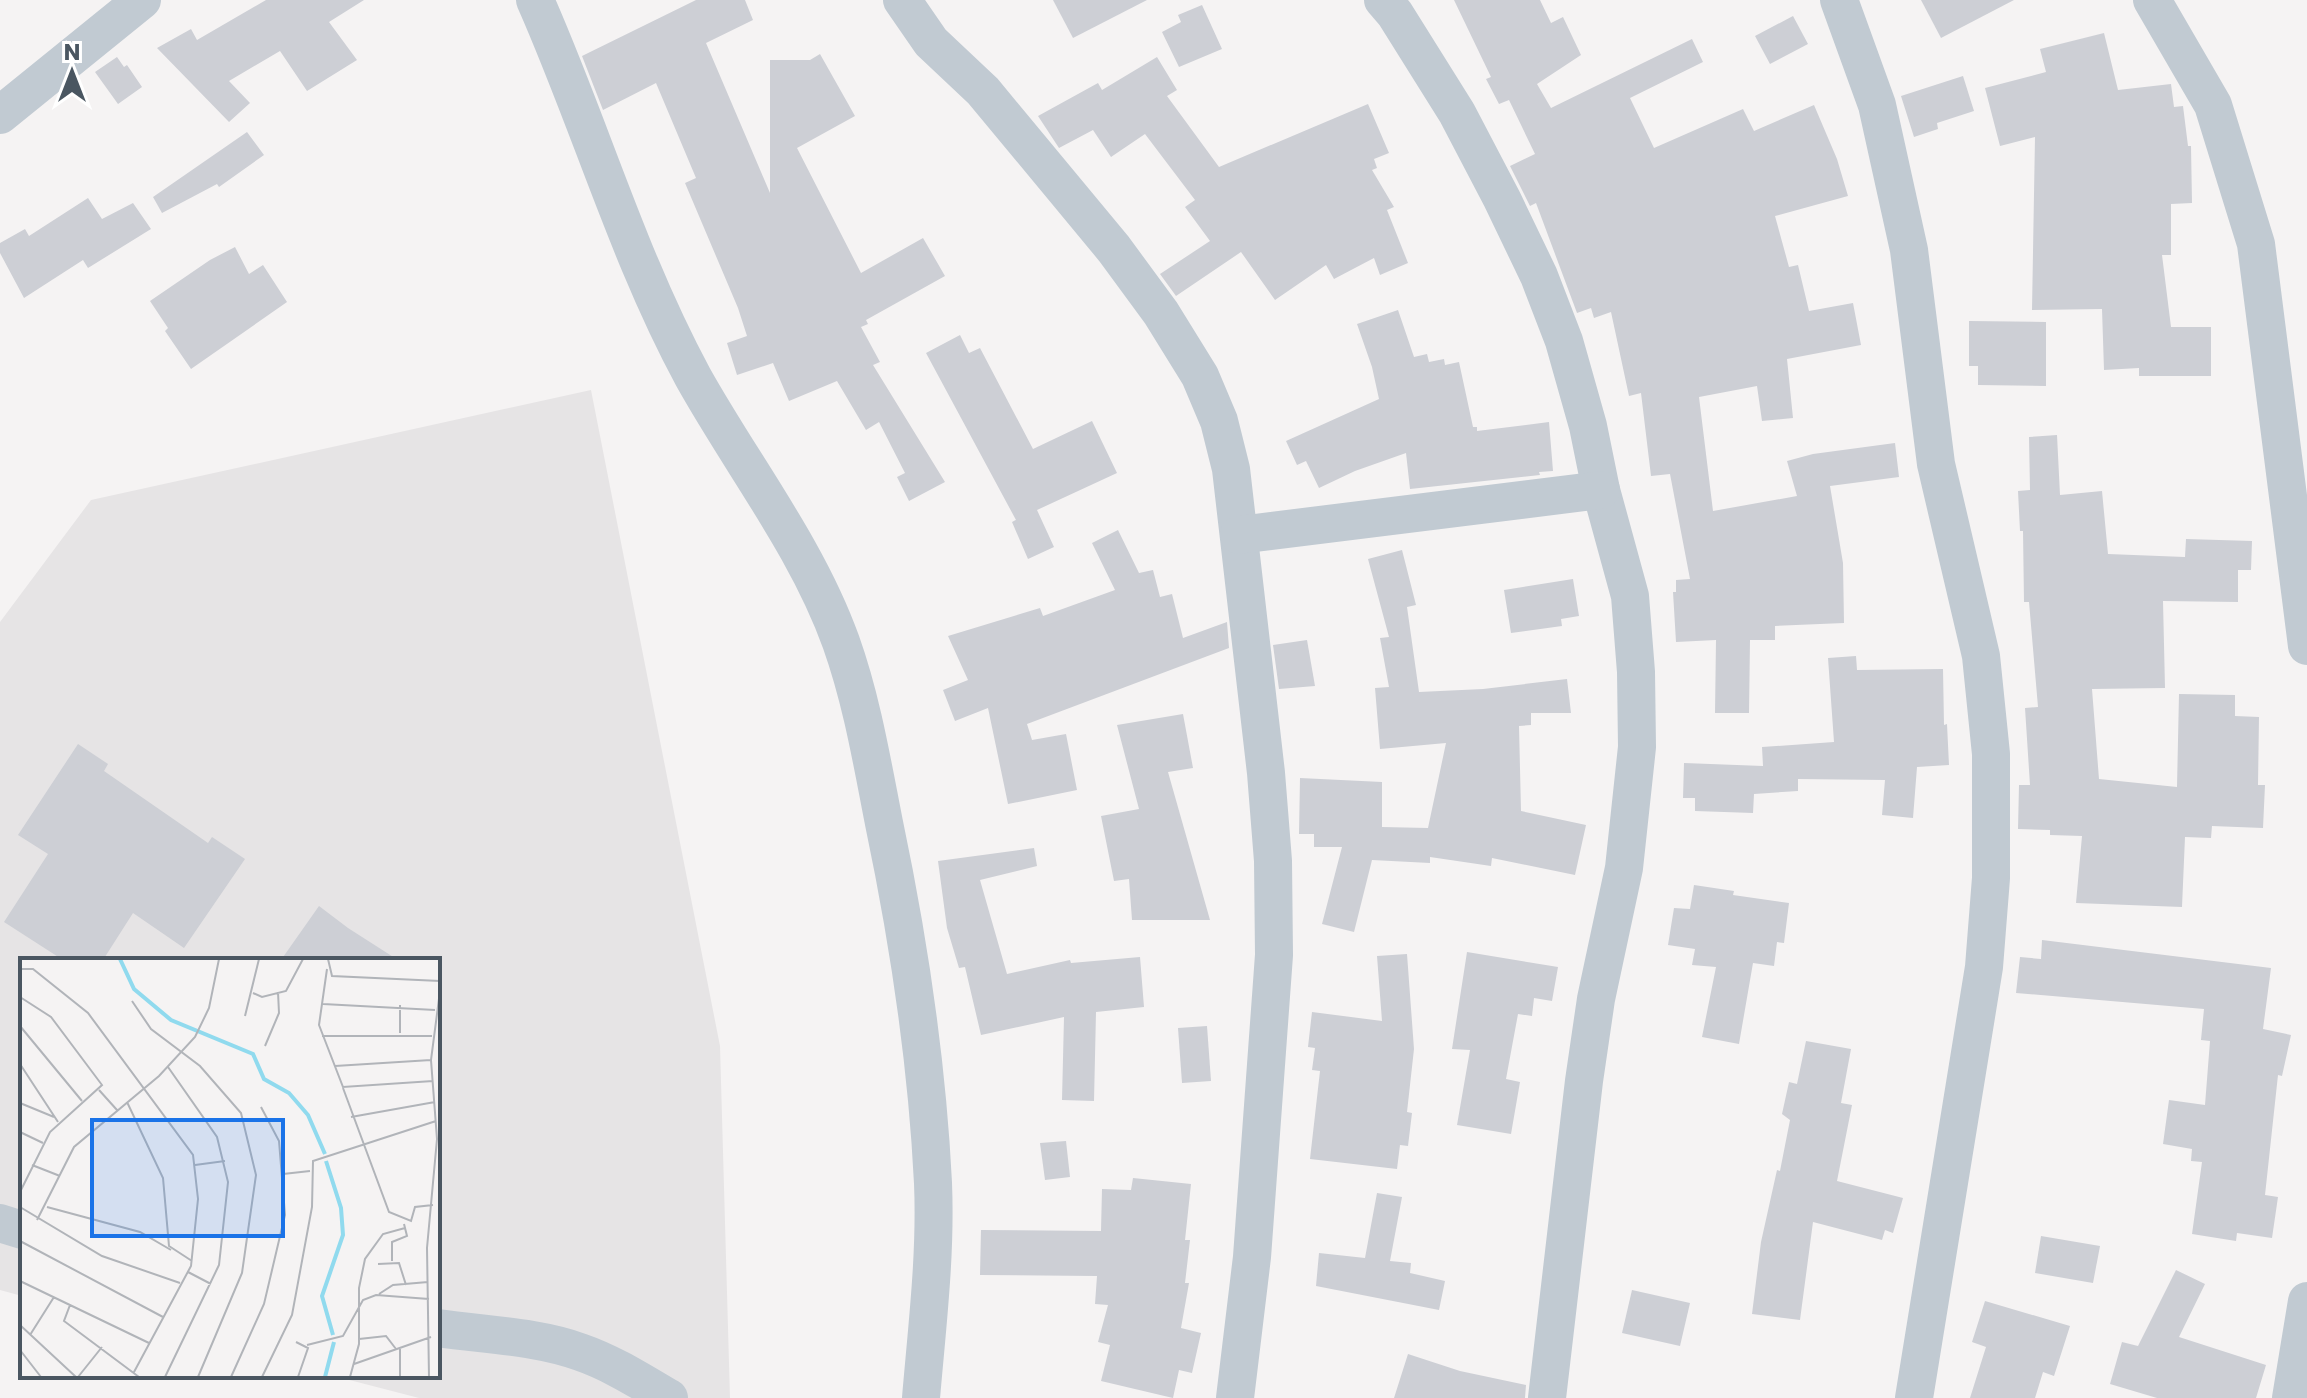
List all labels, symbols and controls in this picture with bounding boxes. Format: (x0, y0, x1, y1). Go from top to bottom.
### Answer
north arrow (32, 32, 112, 112)
text: N (64, 37, 80, 68)
inset map (20, 958, 440, 1378)

